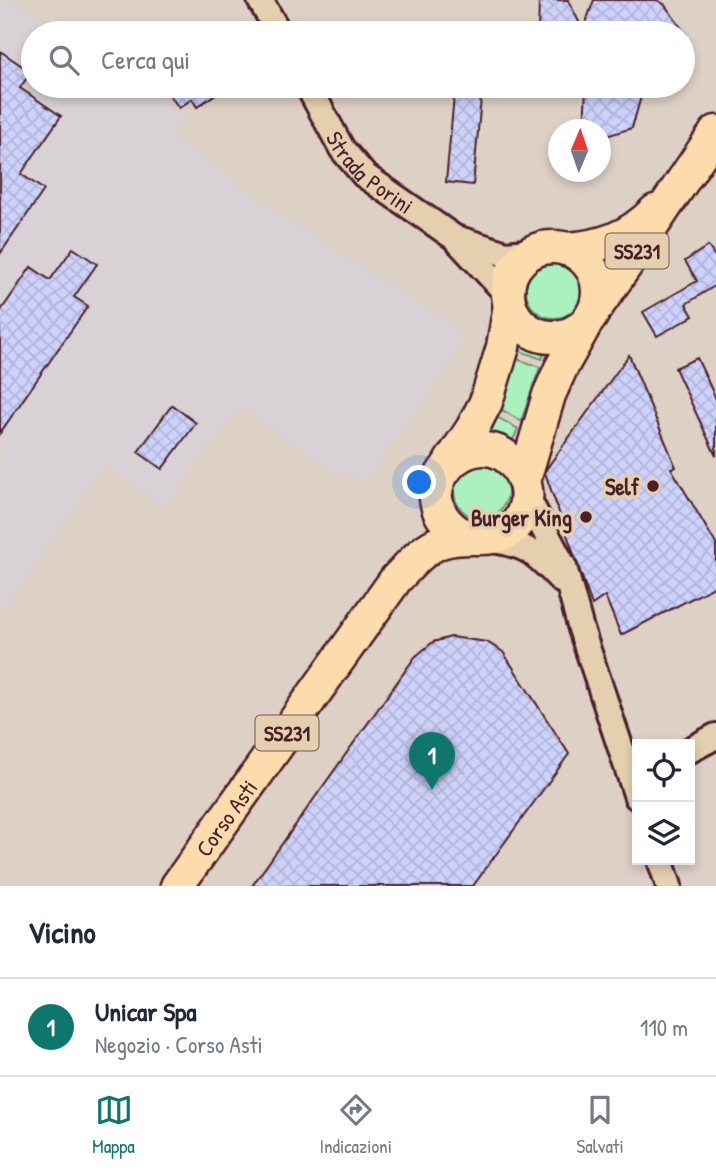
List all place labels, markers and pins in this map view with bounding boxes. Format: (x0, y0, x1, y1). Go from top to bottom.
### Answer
place label: Self (605, 471, 640, 502)
marker: Self (645, 478, 661, 494)
place label: Burger King (471, 502, 572, 534)
marker: Burger King (578, 509, 594, 525)
pin: 1 (409, 732, 455, 790)

